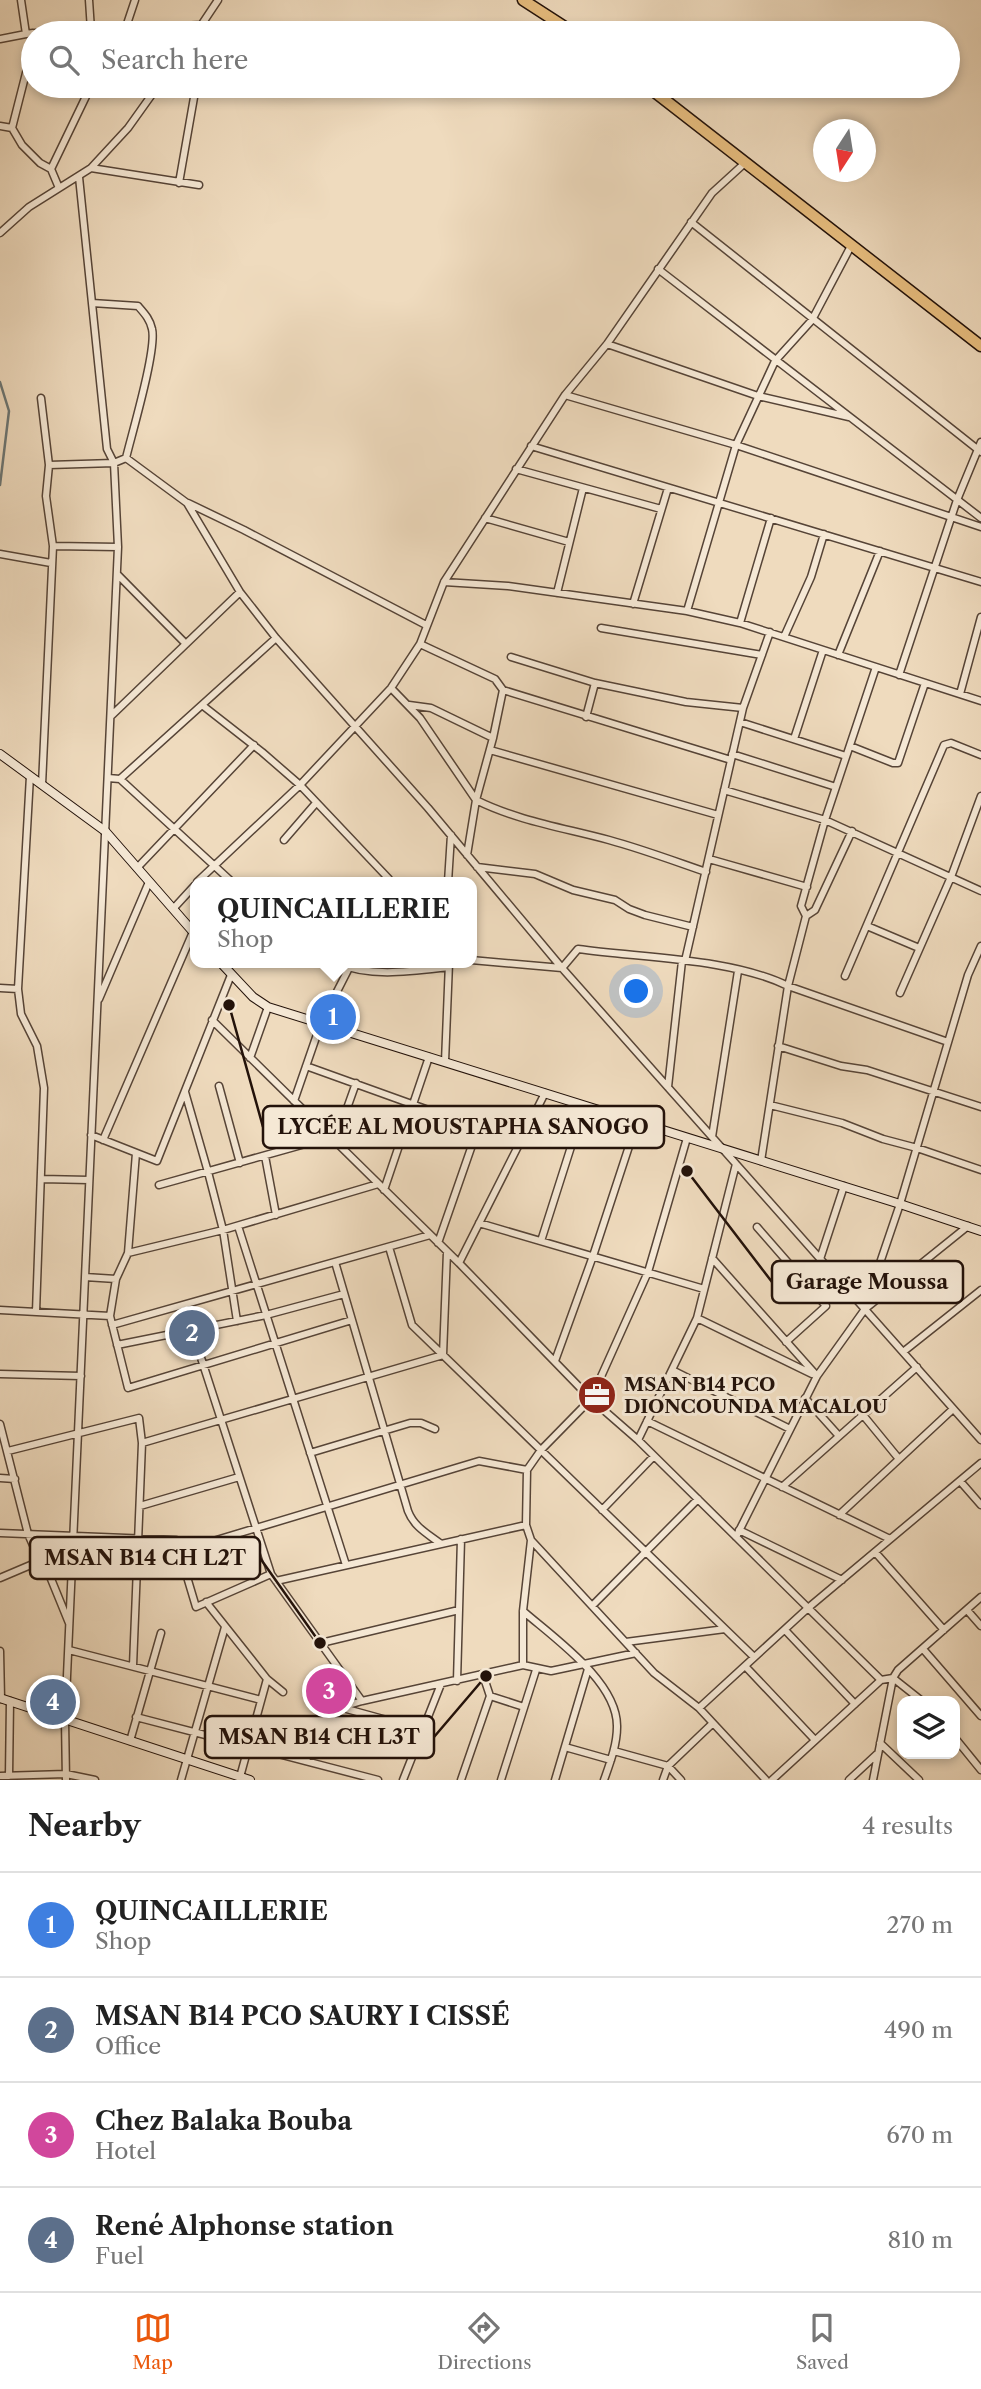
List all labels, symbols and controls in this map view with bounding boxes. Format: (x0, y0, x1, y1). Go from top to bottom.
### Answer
search box (21, 21, 960, 98)
icon: search (45, 41, 83, 79)
text: Search here (101, 44, 248, 76)
north arrow (813, 119, 876, 182)
popup (190, 877, 477, 968)
text: QUINCAILLERIE (217, 893, 450, 925)
text: Shop (217, 925, 273, 953)
your location (619, 974, 653, 1008)
pin: 1 (310, 991, 356, 1043)
callout: LYCÉE AL MOUSTAPHA SANOGO (263, 1106, 664, 1148)
text: LYCÉE AL MOUSTAPHA SANOGO (277, 1114, 649, 1139)
callout: Garage Moussa (772, 1261, 963, 1303)
text: Garage Moussa (786, 1269, 949, 1294)
pin: 2 (169, 1307, 215, 1359)
place label: MSAN B14 PCO DIONCOUNDA MACALOU (624, 1373, 888, 1418)
office icon: MSAN B14 PCO DIONCOUNDA MACALOU (576, 1374, 618, 1416)
callout: MSAN B14 CH L2T (30, 1537, 260, 1579)
text: MSAN B14 CH L2T (44, 1545, 246, 1570)
pin: 3 (306, 1665, 352, 1717)
pin: 4 (30, 1676, 76, 1728)
map controls (897, 1696, 960, 1759)
button: layers (897, 1696, 960, 1759)
callout: MSAN B14 CH L3T (205, 1716, 434, 1758)
text: MSAN B14 CH L3T (218, 1724, 420, 1749)
text: Nearby (28, 1807, 141, 1844)
text: 4 results (862, 1812, 953, 1840)
text: QUINCAILLERIE (95, 1895, 328, 1927)
text: 1 (46, 1911, 56, 1939)
text: 270 m (886, 1911, 953, 1939)
text: Shop (95, 1927, 151, 1955)
text: MSAN B14 PCO SAURY I CISSÉ (95, 2000, 510, 2032)
text: 2 (44, 2016, 58, 2044)
text: 490 m (884, 2016, 953, 2044)
text: Office (95, 2032, 161, 2060)
text: Chez Balaka Bouba (95, 2105, 352, 2137)
text: 3 (45, 2121, 58, 2149)
text: 670 m (886, 2121, 953, 2149)
text: Hotel (95, 2137, 156, 2165)
text: René Alphonse station (95, 2210, 394, 2242)
text: 4 (44, 2226, 58, 2254)
text: 810 m (888, 2226, 953, 2254)
text: Fuel (95, 2242, 144, 2270)
tab: Map (132, 2309, 173, 2374)
tab: Directions (438, 2309, 531, 2374)
tab: Saved (796, 2309, 849, 2374)

